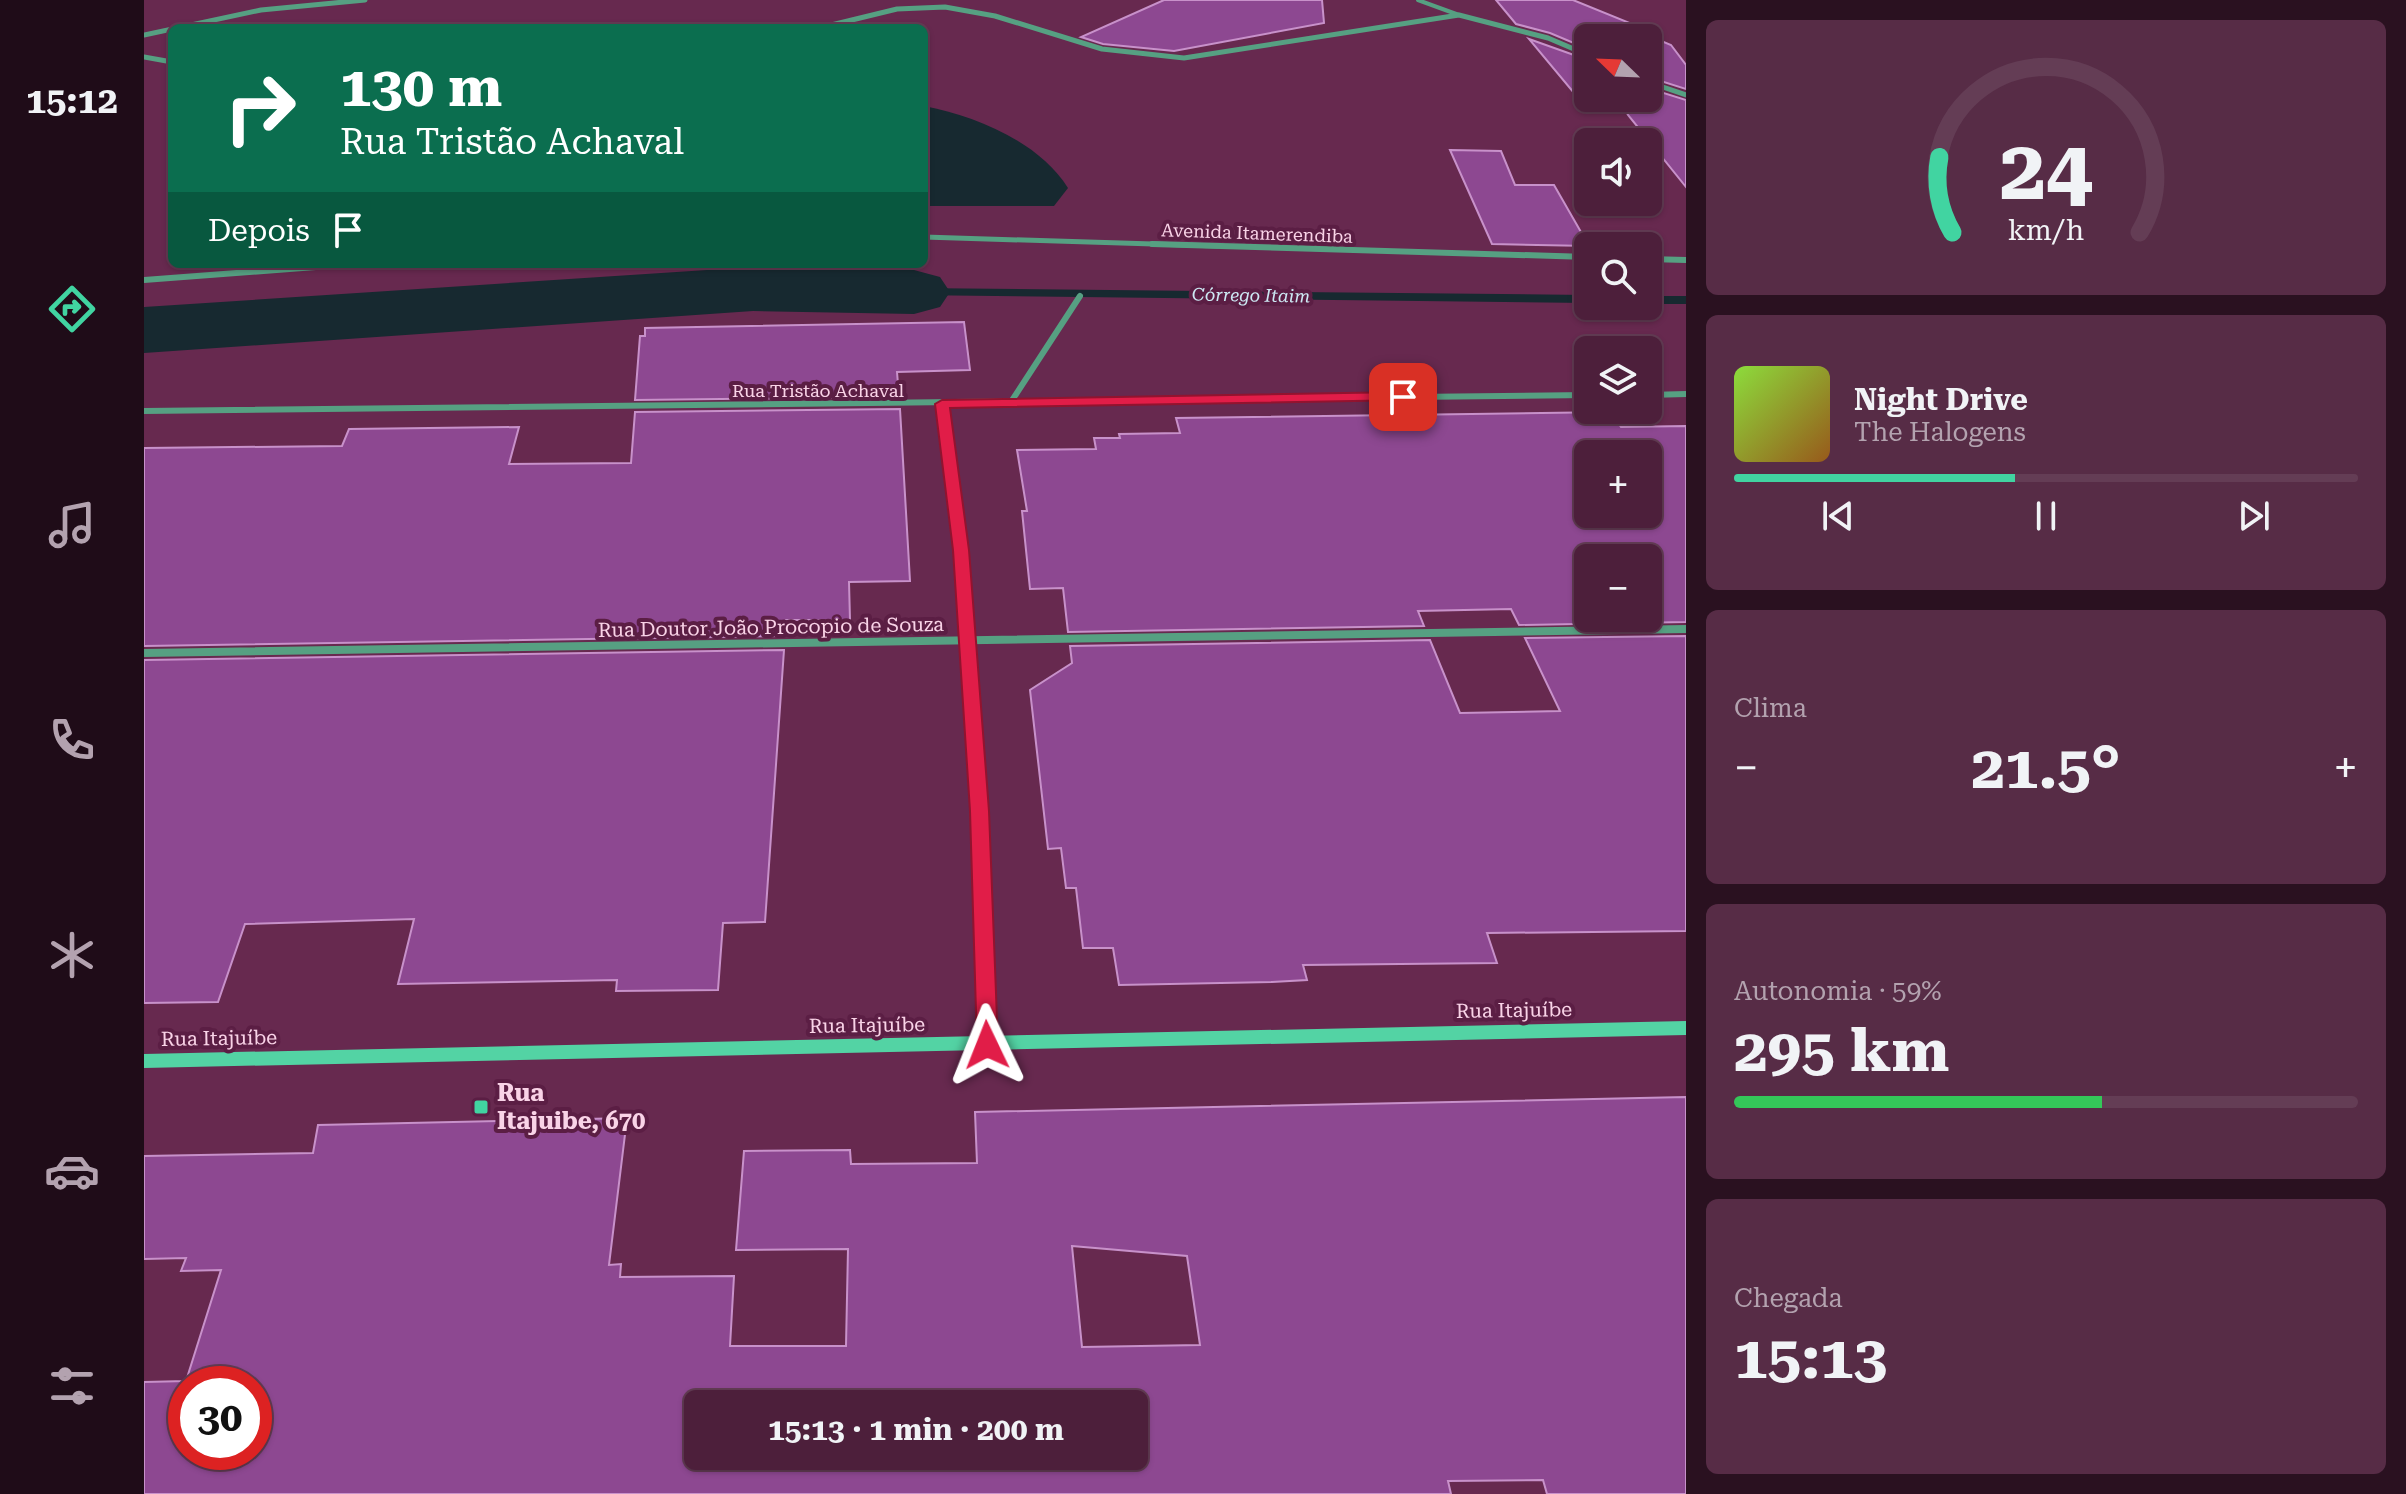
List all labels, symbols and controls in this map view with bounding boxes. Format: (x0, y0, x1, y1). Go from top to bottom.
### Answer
north arrow (1574, 24, 1662, 112)
map controls (1574, 24, 1662, 632)
text: 130 m (340, 54, 502, 120)
icon: right (208, 56, 312, 160)
text: 15:12 (26, 80, 118, 122)
text: Rua Tristão Achaval (340, 121, 684, 163)
text: 24 (1999, 122, 2093, 219)
button: sound (1574, 128, 1662, 216)
icon: arrive (326, 208, 370, 252)
text: Depois (208, 213, 310, 248)
text: km/h (2008, 214, 2084, 248)
street label: Avenida Itamerendiba (1161, 219, 1353, 247)
button: search (1574, 232, 1662, 320)
icon: directions (44, 281, 100, 337)
water label: Córrego Itaim (1192, 283, 1310, 307)
button: layers (1574, 336, 1662, 424)
pin (1369, 363, 1437, 431)
icon: arrive (1381, 375, 1425, 419)
street label: Rua Tristão Achaval (732, 380, 904, 401)
text: Night Drive (1854, 382, 2028, 417)
text: The Halogens (1854, 417, 2026, 447)
button: + (1574, 440, 1662, 528)
icon: previous (1816, 494, 1860, 538)
icon: pause (2024, 494, 2068, 538)
icon: next (2232, 494, 2276, 538)
icon: music (44, 497, 100, 553)
button: − (1574, 544, 1662, 632)
street label: Rua Doutor João Procopio de Souza (598, 612, 944, 642)
text: Clima (1734, 693, 1807, 723)
icon: phone (44, 712, 100, 768)
text: 21.5° (1971, 732, 2121, 803)
text: − (1734, 742, 1759, 794)
text: + (2333, 742, 2358, 794)
icon: climate (44, 927, 100, 983)
text: Autonomia · 59% (1734, 976, 1941, 1006)
street label: Rua Itajuíbe (1456, 997, 1572, 1023)
position arrow (945, 1003, 1029, 1087)
street label: Rua Itajuíbe (809, 1012, 925, 1038)
text: 295 km (1734, 1015, 1949, 1086)
street label: Rua Itajuíbe (161, 1025, 277, 1051)
place label: Rua Itajuibe, 670 (497, 1079, 646, 1135)
marker: Rua Itajuibe, 670 (472, 1098, 490, 1116)
icon: car (44, 1143, 100, 1199)
text: Chegada (1734, 1283, 1843, 1313)
text: 15:13 (1734, 1322, 1887, 1393)
icon: filters (44, 1358, 100, 1414)
speed limit sign: 30 (168, 1366, 272, 1470)
text: 15:13 · 1 min · 200 m (768, 1412, 1064, 1447)

